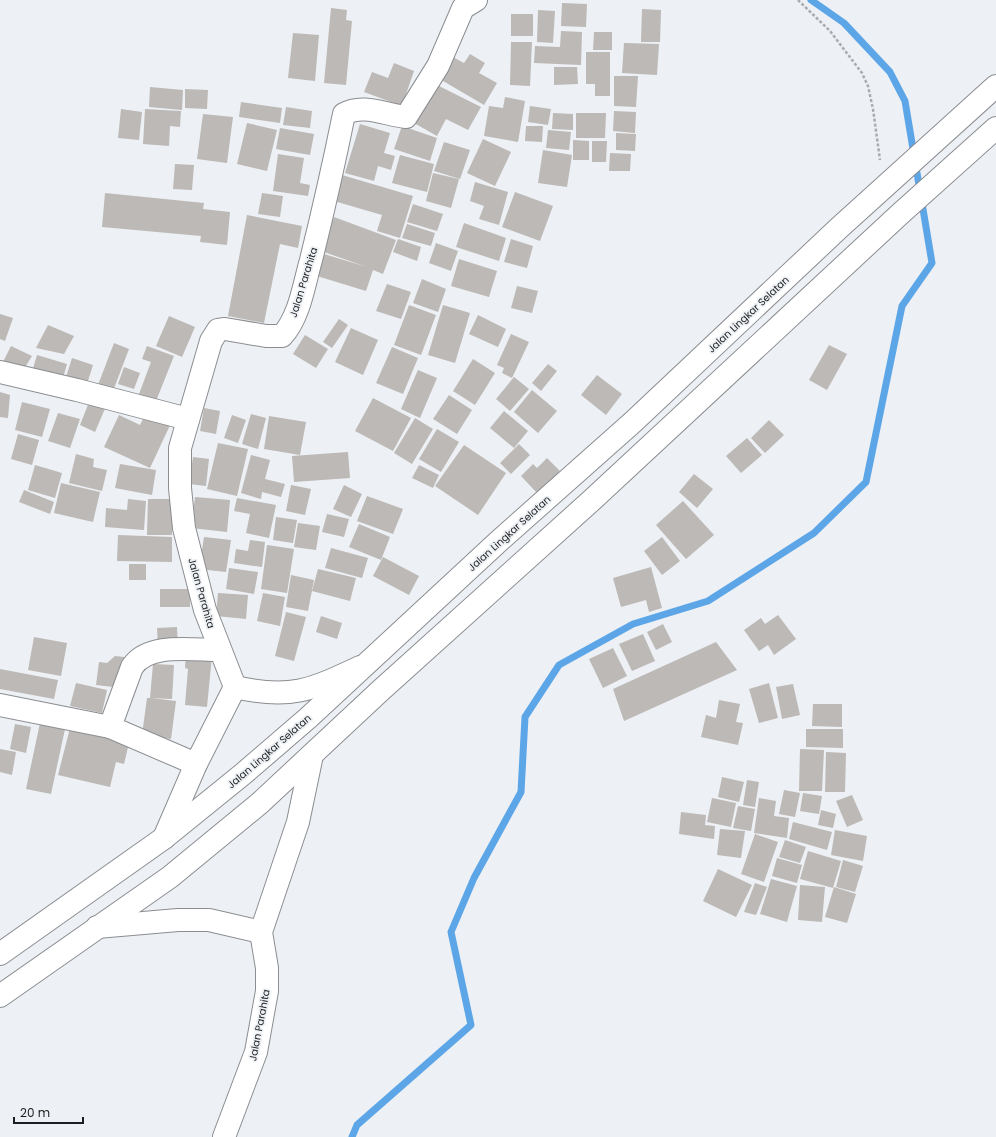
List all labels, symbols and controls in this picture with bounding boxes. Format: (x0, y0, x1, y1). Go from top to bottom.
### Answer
street label: Jalan Parahita (286, 245, 321, 319)
street label: Jalan Lingkar Selatan (704, 272, 792, 356)
street label: Jalan Lingkar Selatan (465, 492, 554, 575)
street label: Jalan Parahita (184, 556, 219, 630)
street label: Jalan Lingkar Selatan (224, 711, 315, 792)
street label: Jalan Parahita (245, 988, 274, 1062)
scale bar (14, 1099, 83, 1125)
text: 20 m (20, 1104, 50, 1121)

